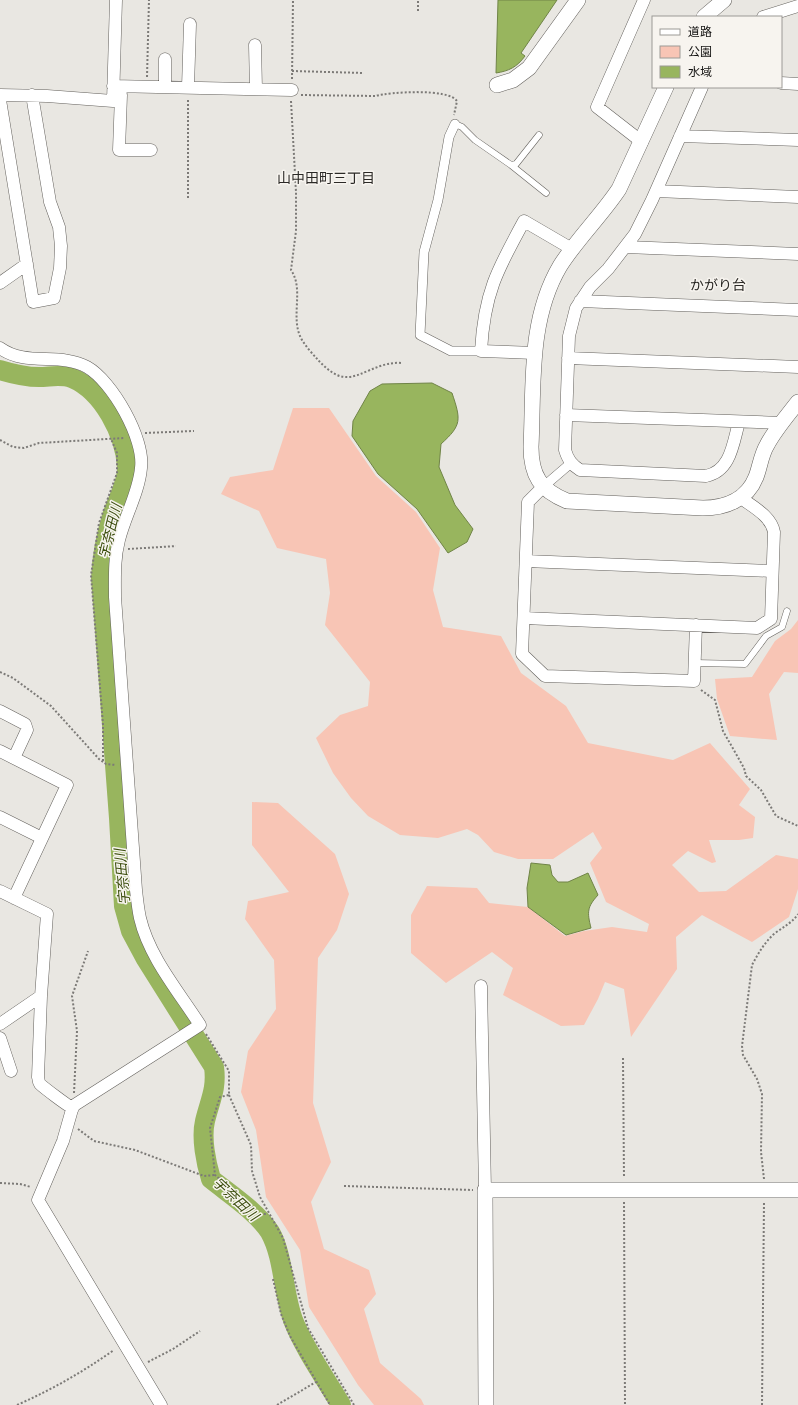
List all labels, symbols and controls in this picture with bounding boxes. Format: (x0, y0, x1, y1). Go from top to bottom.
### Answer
legend (652, 16, 782, 88)
text: 道路 (688, 25, 712, 39)
text: 公園 (688, 45, 712, 59)
text: 水域 (688, 65, 712, 79)
district label: 山中田町三丁目 (277, 170, 375, 186)
district label: かがり台 (690, 277, 746, 293)
water label: 宇奈田川 (95, 500, 125, 560)
water label: 宇奈田川 (111, 846, 132, 906)
water label: 宇奈田川 (210, 1174, 263, 1225)

